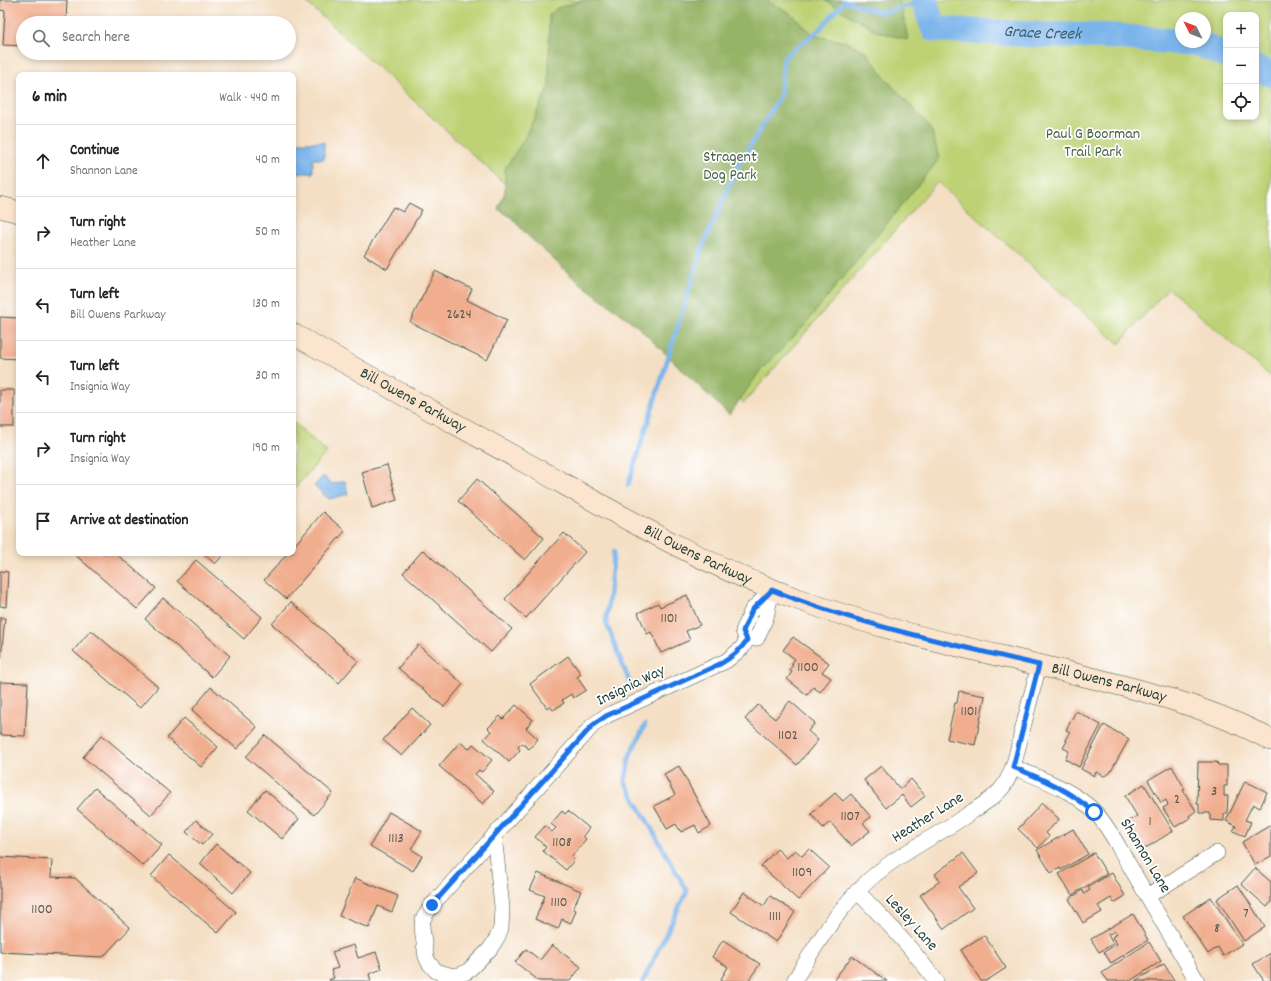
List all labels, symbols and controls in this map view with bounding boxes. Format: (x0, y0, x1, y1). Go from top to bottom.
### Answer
north arrow (1175, 12, 1211, 48)
map controls (1223, 12, 1259, 120)
button: + (1223, 12, 1259, 48)
search box (16, 16, 296, 60)
water label: Grace Creek (1003, 21, 1083, 48)
icon: search (30, 27, 52, 49)
text: Search here (62, 27, 130, 49)
button: − (1223, 48, 1259, 84)
button: locate (1223, 84, 1259, 120)
text: 6 min (32, 86, 67, 110)
text: Walk · 440 m (219, 89, 280, 108)
park label: Paul G Boorman Trail Park (1046, 123, 1140, 164)
text: Continue (70, 140, 119, 162)
park label: Stragent Dog Park (703, 146, 757, 187)
icon: ahead (32, 150, 54, 172)
text: 40 m (256, 151, 280, 170)
text: Shannon Lane (70, 162, 138, 181)
text: Turn right (70, 212, 126, 234)
icon: right (32, 222, 54, 244)
text: 50 m (255, 223, 280, 242)
text: Heather Lane (70, 234, 136, 253)
text: Turn left (70, 284, 119, 306)
icon: left (32, 294, 54, 316)
text: 130 m (252, 295, 280, 314)
house number: 2624 (447, 305, 471, 325)
text: Bill Owens Parkway (70, 306, 166, 325)
text: Turn left (70, 356, 119, 378)
street label: Bill Owens Parkway (356, 362, 470, 439)
icon: left (32, 366, 54, 388)
text: 30 m (255, 367, 280, 386)
text: Insignia Way (70, 378, 130, 397)
text: Turn right (70, 428, 126, 450)
icon: right (32, 438, 54, 460)
text: 190 m (252, 439, 280, 458)
text: Insignia Way (70, 450, 130, 469)
icon: arrive (32, 510, 54, 532)
text: Arrive at destination (70, 510, 188, 532)
street label: Bill Owens Parkway (639, 519, 756, 591)
house number: 1101 (661, 609, 677, 629)
street label: Bill Owens Parkway (1049, 657, 1170, 709)
house number: 1100 (797, 658, 819, 678)
street label: Insignia Way (593, 659, 670, 712)
house number: 1101 (961, 702, 977, 722)
house number: 1102 (778, 726, 798, 746)
house number: 3 (1211, 782, 1217, 802)
street label: Heather Lane (888, 787, 968, 849)
house number: 2 (1174, 790, 1180, 810)
route start (1085, 803, 1103, 821)
house number: 1107 (840, 807, 860, 827)
house number: 1 (1148, 812, 1152, 832)
street label: Shannon Lane (1114, 814, 1176, 898)
house number: 1113 (388, 829, 404, 849)
house number: 1108 (552, 833, 572, 853)
house number: 1109 (792, 863, 812, 883)
street label: Lesley Lane (879, 889, 943, 957)
house number: 1110 (551, 893, 567, 913)
route end (423, 896, 441, 914)
house number: 1100 (31, 900, 53, 920)
house number: 7 (1243, 904, 1249, 924)
house number: 1111 (769, 907, 781, 927)
house number: 8 (1214, 919, 1220, 939)

